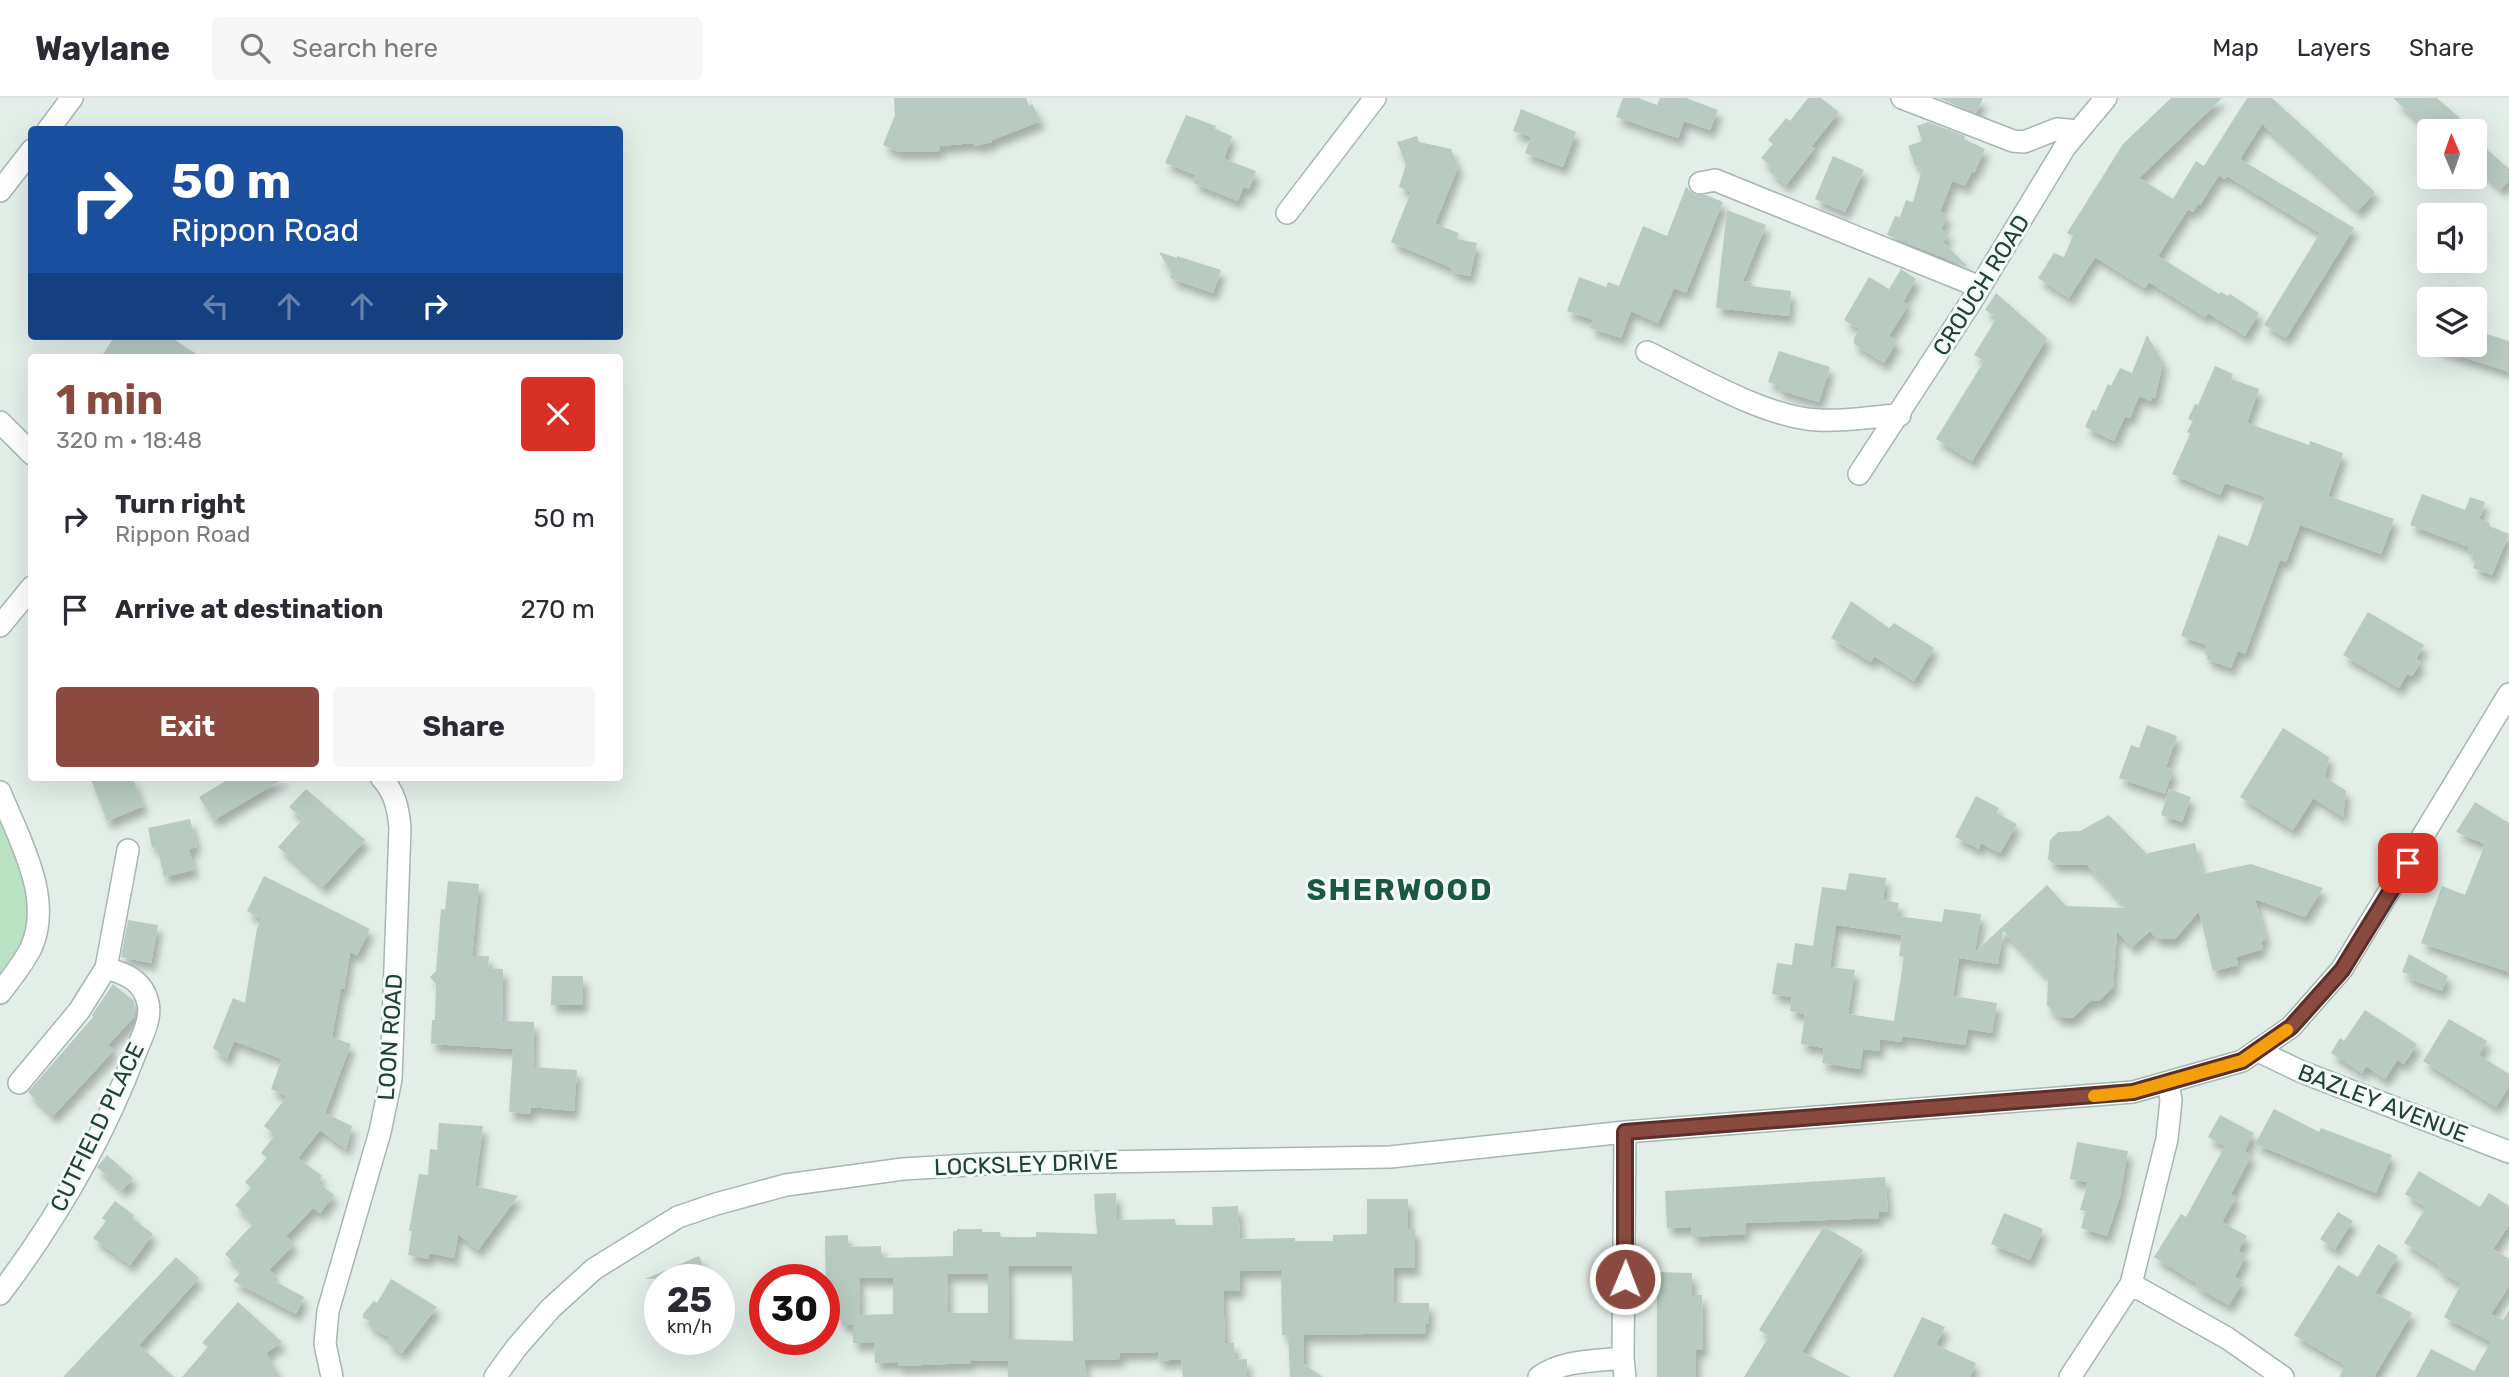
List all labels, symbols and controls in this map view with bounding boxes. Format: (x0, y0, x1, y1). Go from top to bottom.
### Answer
search box (212, 17, 702, 80)
text: Waylane (35, 29, 170, 68)
icon: search (236, 29, 274, 67)
text: Search here (292, 33, 438, 64)
text: Map (2212, 34, 2259, 62)
text: Layers (2297, 34, 2371, 62)
text: Share (2409, 34, 2474, 62)
north arrow (2417, 119, 2487, 189)
map controls (2417, 119, 2487, 357)
text: 50 m (171, 152, 291, 210)
icon: right (56, 154, 147, 245)
button: sound (2417, 203, 2487, 273)
street label: CROUCH ROAD (1926, 209, 2036, 361)
text: Rippon Road (171, 211, 359, 249)
icon: left (197, 287, 235, 325)
icon: ahead (270, 287, 308, 325)
icon: ahead (343, 287, 381, 325)
icon: right (416, 287, 454, 325)
button: layers (2417, 287, 2487, 357)
text: 1 min (56, 375, 163, 425)
button: close (521, 377, 595, 451)
text: 320 m · 18:48 (56, 426, 202, 454)
text: Turn right (115, 489, 245, 520)
icon: right (56, 500, 94, 538)
text: 50 m (534, 503, 595, 534)
text: Rippon Road (115, 520, 250, 548)
icon: arrive (56, 591, 94, 629)
text: Arrive at destination (115, 594, 383, 625)
text: 270 m (520, 594, 595, 625)
button: Exit (56, 687, 319, 767)
button: Share (333, 687, 595, 767)
pin (2378, 833, 2438, 893)
icon: arrive (2389, 844, 2427, 882)
district label: SHERWOOD (1307, 872, 1493, 908)
street label: LOON ROAD (372, 973, 408, 1101)
street label: CUTFIELD PLACE (44, 1038, 150, 1216)
street label: BAZLEY AVENUE (2294, 1058, 2472, 1148)
street label: LOCKSLEY DRIVE (933, 1147, 1119, 1181)
position arrow (1588, 1242, 1662, 1316)
speed limit sign: 30 (749, 1264, 840, 1355)
text: 25 (667, 1279, 712, 1321)
text: km/h (667, 1316, 712, 1338)

